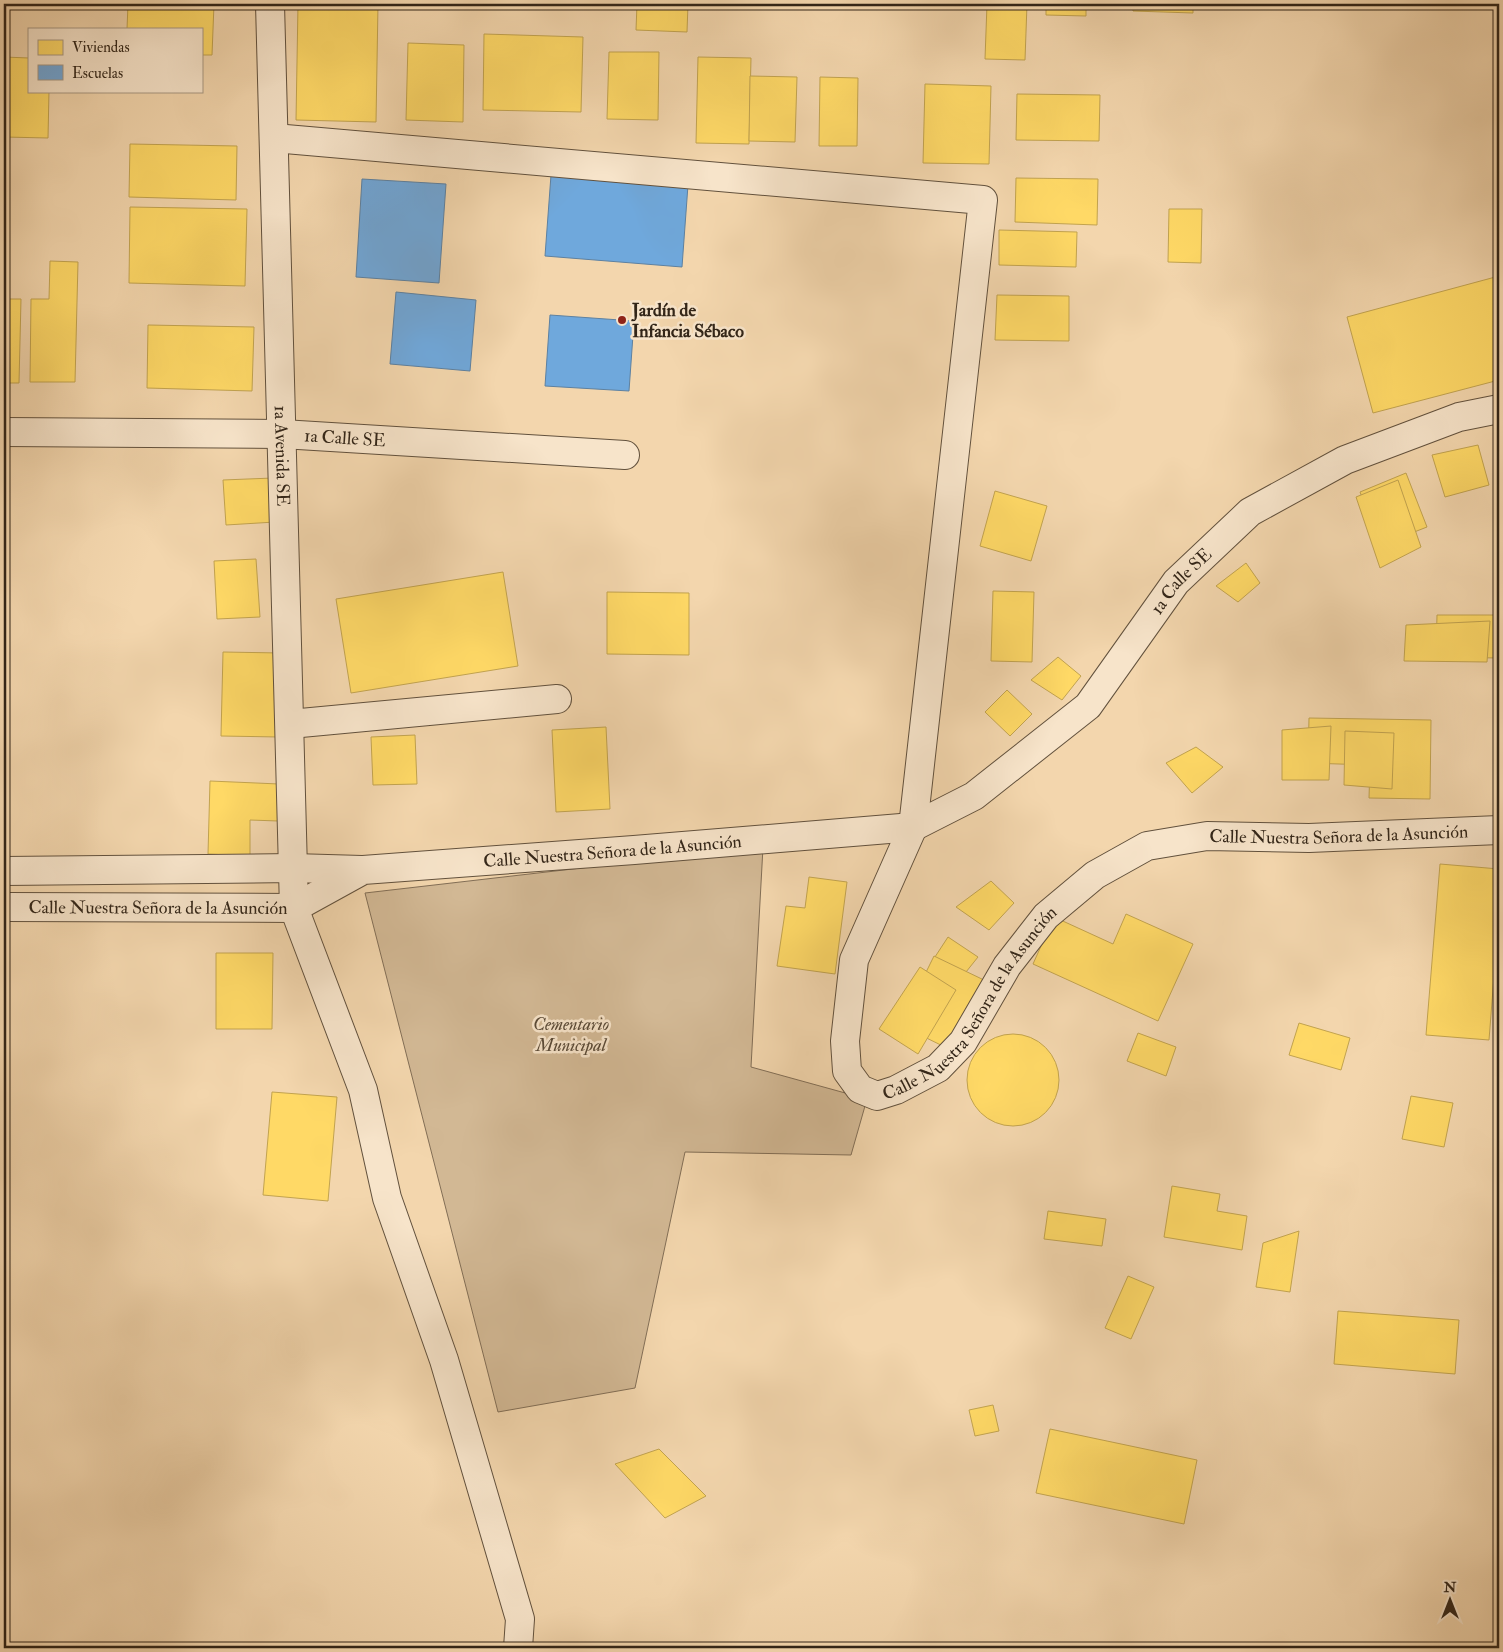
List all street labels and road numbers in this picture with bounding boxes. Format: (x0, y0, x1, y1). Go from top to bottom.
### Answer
street label: 1a Avenida SE (269, 405, 295, 507)
street label: 1a Calle SE (303, 424, 386, 452)
street label: 1a Calle SE (1145, 543, 1216, 619)
street label: Calle Nuestra Señora de la Asunción (1209, 820, 1469, 850)
street label: Calle Nuestra Señora de la Asunción (483, 830, 743, 873)
street label: Calle Nuestra Señora de la Asunción (28, 896, 288, 919)
street label: Calle Nuestra Señora de la Asunción (879, 900, 1062, 1105)

